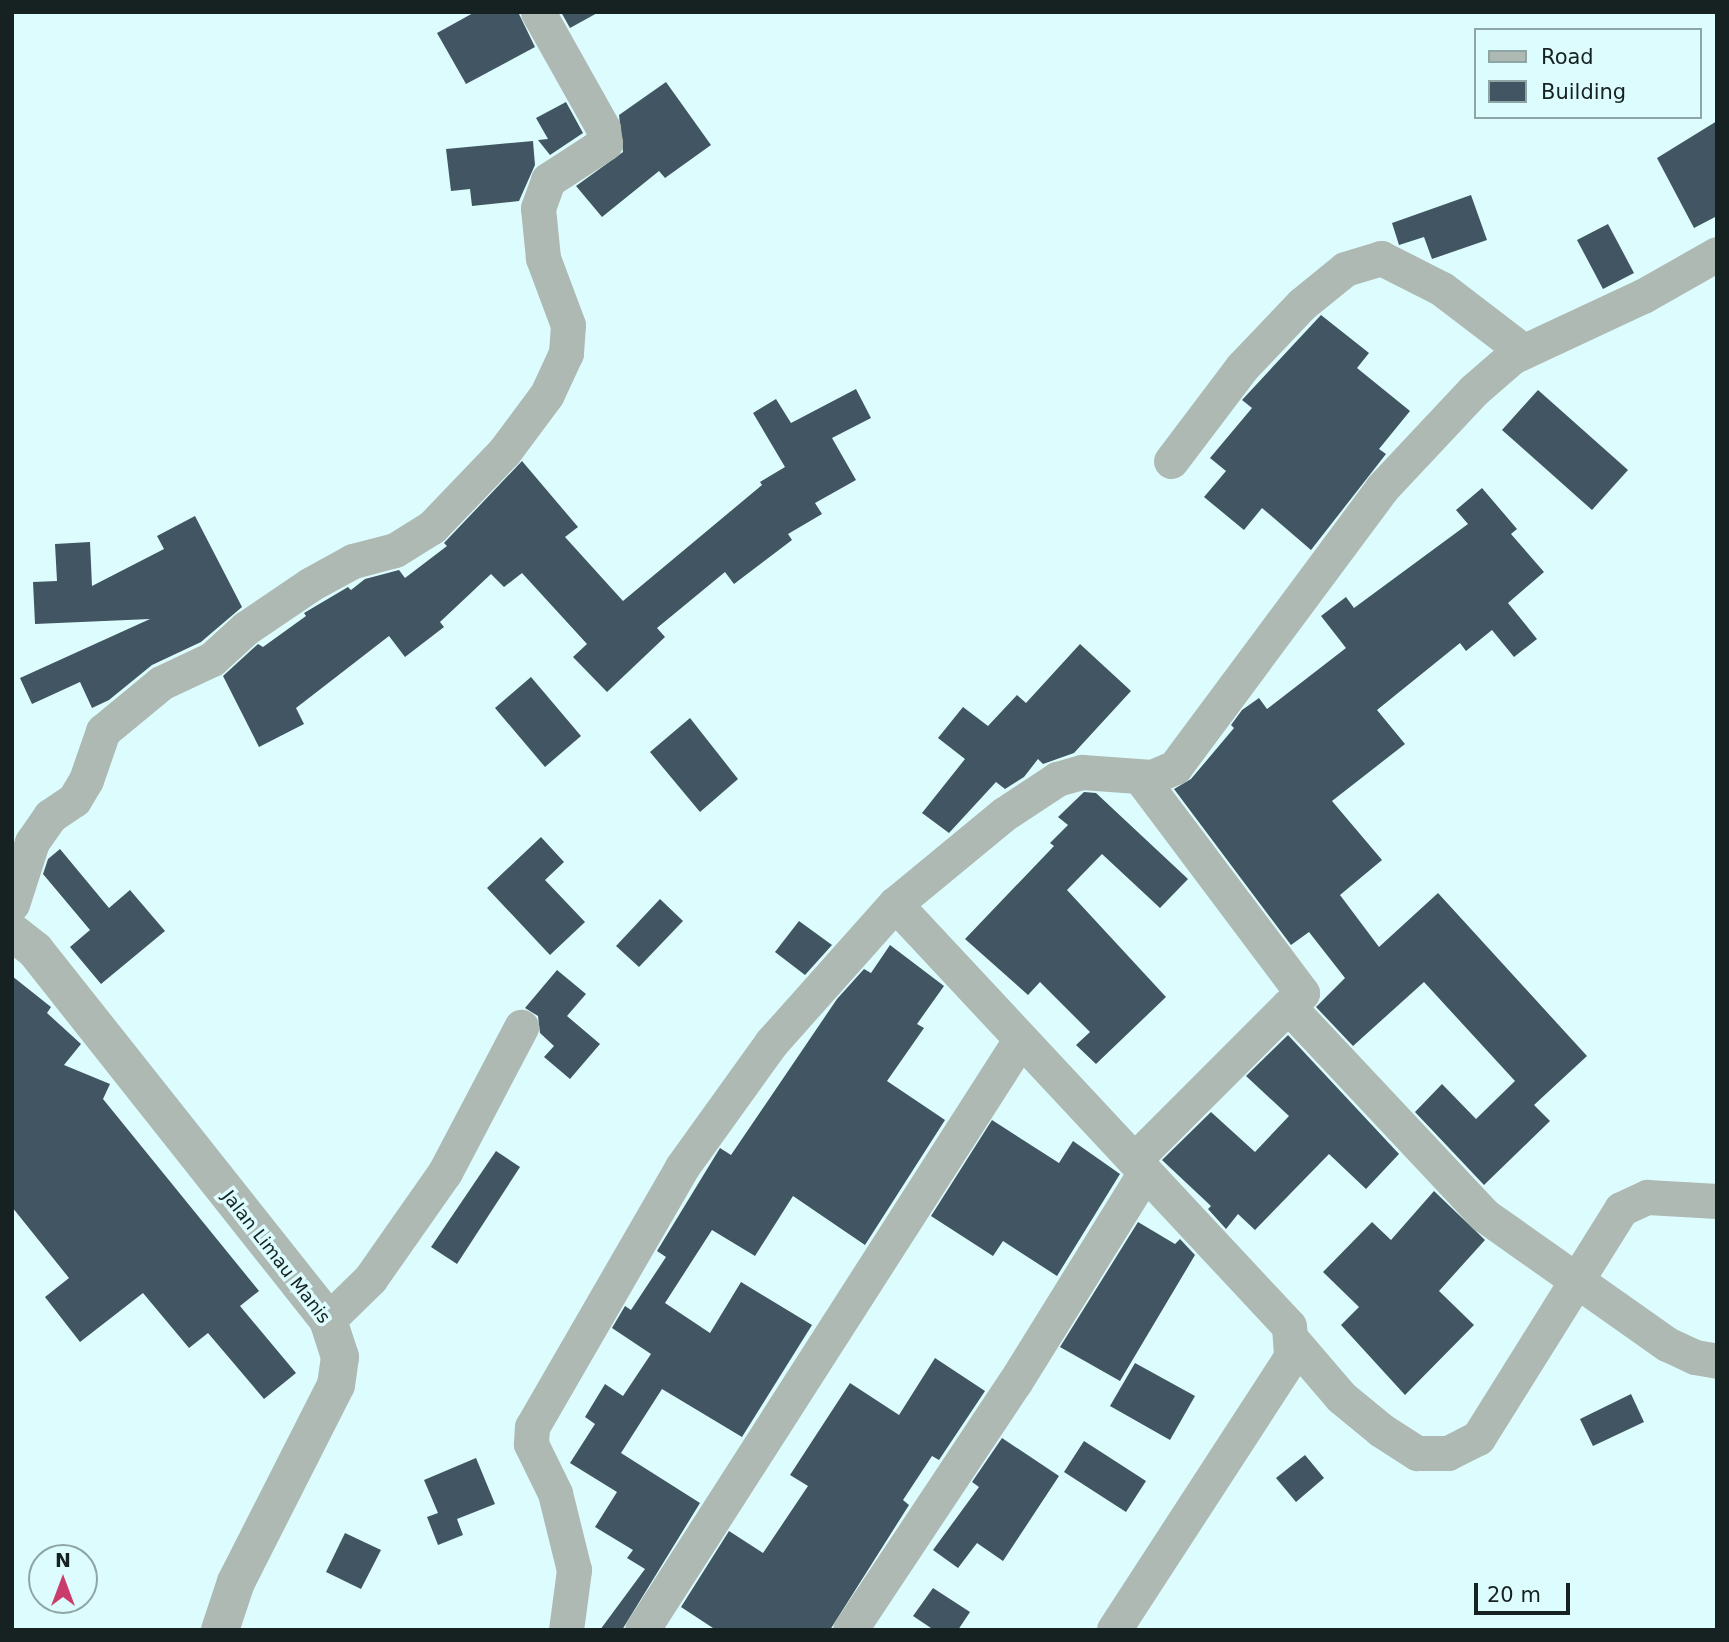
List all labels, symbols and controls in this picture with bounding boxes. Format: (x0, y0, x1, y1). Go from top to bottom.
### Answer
legend (1474, 28, 1701, 119)
text: Road (1541, 45, 1594, 69)
text: Building (1541, 80, 1626, 104)
street label: Jalan Limau Manis (217, 1186, 335, 1328)
north arrow (28, 1544, 98, 1614)
text: N (55, 1549, 71, 1571)
scale bar (1477, 1568, 1573, 1612)
text: 20 m (1487, 1583, 1541, 1607)

